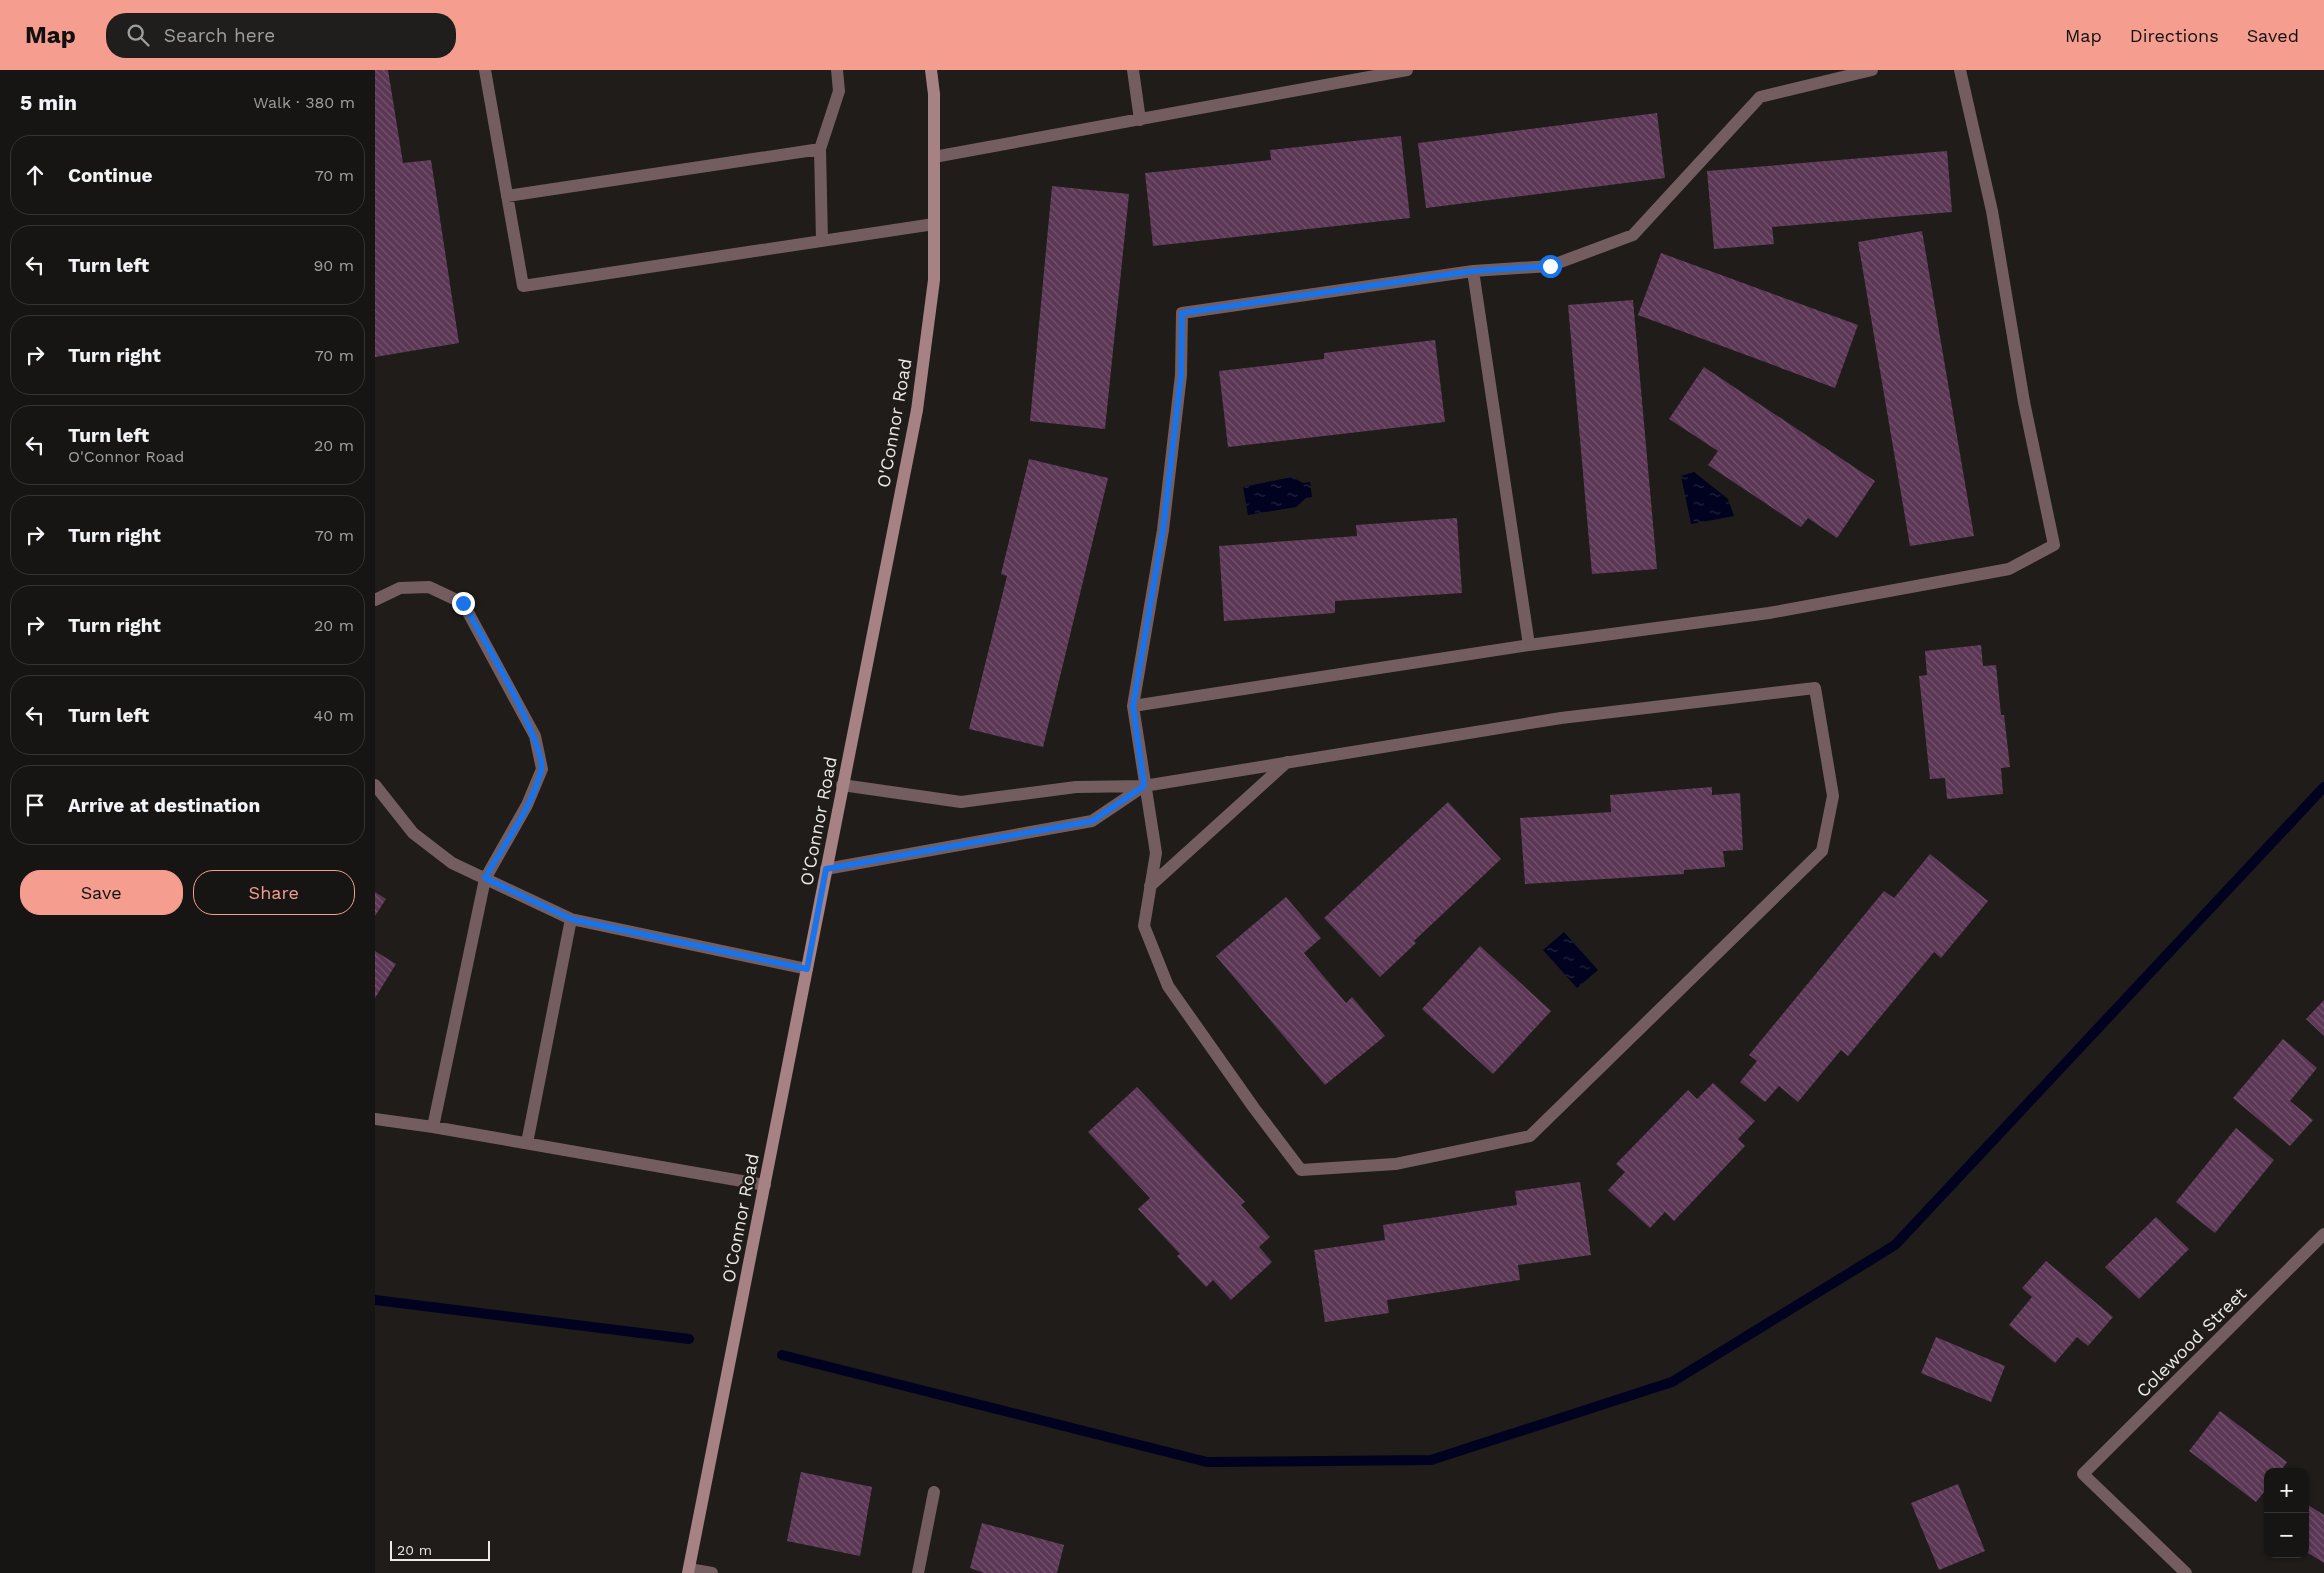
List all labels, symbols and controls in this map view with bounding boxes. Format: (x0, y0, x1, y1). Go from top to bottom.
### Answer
search box (106, 13, 456, 58)
text: Map (25, 21, 76, 49)
icon: search (124, 21, 152, 49)
text: Search here (164, 24, 275, 47)
text: Map (2065, 25, 2102, 46)
text: Directions (2130, 25, 2219, 46)
text: Saved (2247, 25, 2299, 46)
text: 5 min (20, 90, 77, 115)
text: Walk · 380 m (253, 93, 355, 112)
icon: ahead (21, 161, 49, 189)
text: Continue (68, 164, 152, 187)
text: 70 m (315, 166, 354, 185)
icon: left (21, 251, 49, 279)
text: Turn left (68, 254, 149, 277)
route start (1539, 255, 1562, 278)
text: 90 m (313, 256, 354, 275)
icon: right (21, 341, 49, 369)
text: Turn right (68, 344, 161, 367)
text: 70 m (315, 346, 354, 365)
street label: O'Connor Road (872, 357, 916, 489)
text: Turn left (68, 424, 149, 447)
icon: left (21, 431, 49, 459)
text: 20 m (314, 436, 354, 455)
text: O'Connor Road (68, 447, 184, 466)
icon: right (21, 521, 49, 549)
text: Turn right (68, 524, 161, 547)
text: 70 m (315, 526, 354, 545)
route end (452, 592, 475, 615)
icon: right (21, 611, 49, 639)
text: Turn right (68, 614, 161, 637)
text: 20 m (314, 616, 354, 635)
icon: left (21, 701, 49, 729)
text: Turn left (68, 704, 149, 727)
text: 40 m (314, 706, 354, 725)
street label: O'Connor Road (795, 755, 841, 887)
icon: arrive (21, 791, 49, 819)
text: Arrive at destination (68, 794, 260, 817)
button: Save (20, 870, 183, 915)
button: Share (193, 870, 355, 915)
street label: O'Connor Road (717, 1152, 763, 1284)
street label: Colewood Street (2132, 1282, 2251, 1401)
map controls (2264, 1468, 2309, 1558)
button: + (2264, 1468, 2309, 1513)
button: − (2264, 1513, 2309, 1558)
scale bar (390, 1538, 490, 1561)
text: 20 m (397, 1542, 432, 1558)

